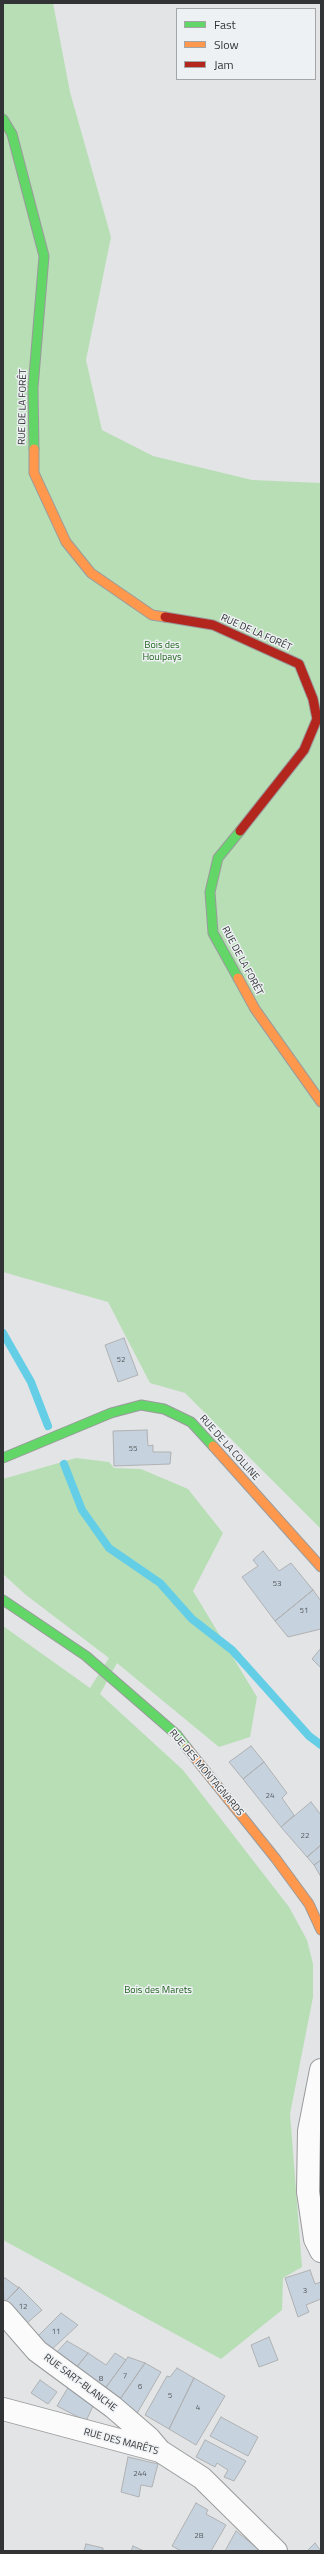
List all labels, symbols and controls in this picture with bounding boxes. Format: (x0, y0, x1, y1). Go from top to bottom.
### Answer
legend (176, 8, 316, 80)
text: Fast (214, 15, 236, 34)
text: Slow (214, 35, 239, 54)
text: Jam (214, 55, 234, 74)
street label: RUE DE LA FORÊT (16, 369, 30, 445)
street label: RUE DE LA FORÊT (219, 612, 293, 654)
park label: Bois des Houlpays (142, 640, 182, 664)
street label: RUE DE LA FORÊT (219, 925, 265, 997)
house number: 52 (117, 1355, 125, 1365)
street label: RUE DE LA COLLINE (197, 1413, 261, 1483)
house number: 55 (129, 1444, 137, 1454)
house number: 53 (273, 1579, 281, 1589)
house number: 51 (300, 1606, 308, 1616)
street label: RUE DES MONTAGNARDS (166, 1727, 246, 1819)
house number: 24 (266, 1791, 274, 1801)
house number: 22 (301, 1831, 309, 1841)
park label: Bois des Marets (124, 1985, 192, 1997)
house number: 3 (303, 2286, 307, 2296)
house number: 12 (19, 2302, 27, 2312)
house number: 11 (52, 2327, 60, 2337)
street label: RUE SART-BLANCHE (41, 2352, 119, 2414)
house number: 7 (123, 2371, 127, 2381)
house number: 8 (99, 2374, 103, 2384)
house number: 6 (138, 2382, 142, 2392)
house number: 5 (168, 2391, 172, 2401)
house number: 4 (196, 2403, 200, 2413)
street label: RUE DES MARÊTS (82, 2426, 160, 2458)
house number: 244 (133, 2469, 147, 2479)
house number: 2B (194, 2531, 204, 2541)

